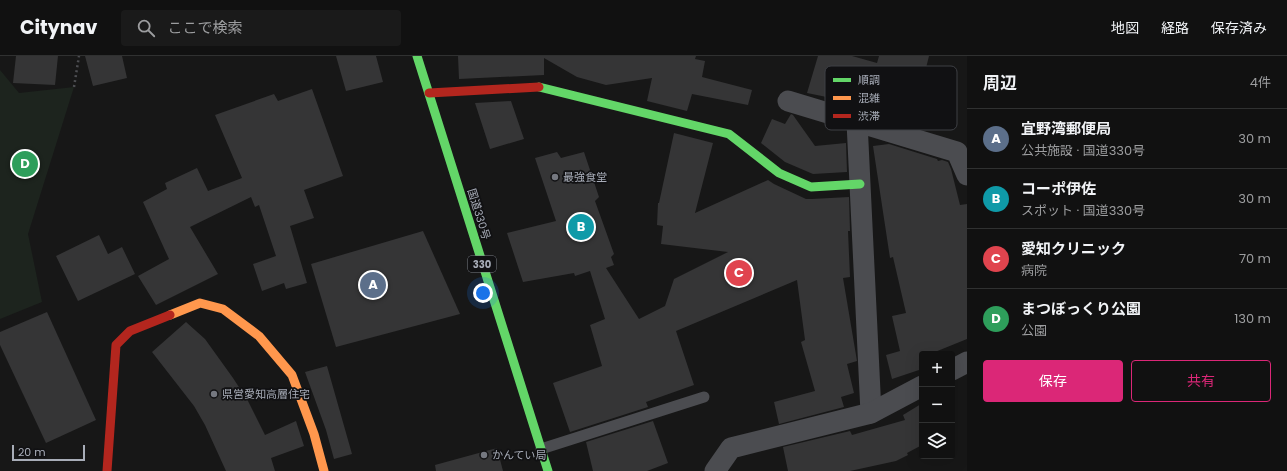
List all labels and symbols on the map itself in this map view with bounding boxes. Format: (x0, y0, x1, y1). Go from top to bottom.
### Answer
legend (825, 66, 957, 130)
text: 順調 (858, 72, 880, 88)
text: 混雑 (858, 90, 880, 106)
text: 渋滞 (858, 108, 880, 124)
pin: D (12, 149, 38, 179)
place label: 最強食堂 (563, 169, 607, 185)
marker: 最強食堂 (550, 172, 560, 182)
street label: 国道330号 (464, 186, 494, 242)
pin: B (568, 212, 594, 242)
road number: 330 (468, 256, 496, 272)
pin: C (726, 258, 752, 288)
pin: A (360, 270, 386, 300)
your location (473, 283, 493, 303)
place label: 県営愛知高層住宅 (222, 386, 310, 402)
marker: 県営愛知高層住宅 (209, 389, 219, 399)
scale bar (12, 443, 85, 462)
place label: かんてい局 (492, 447, 546, 463)
marker: かんてい局 (479, 450, 489, 460)

